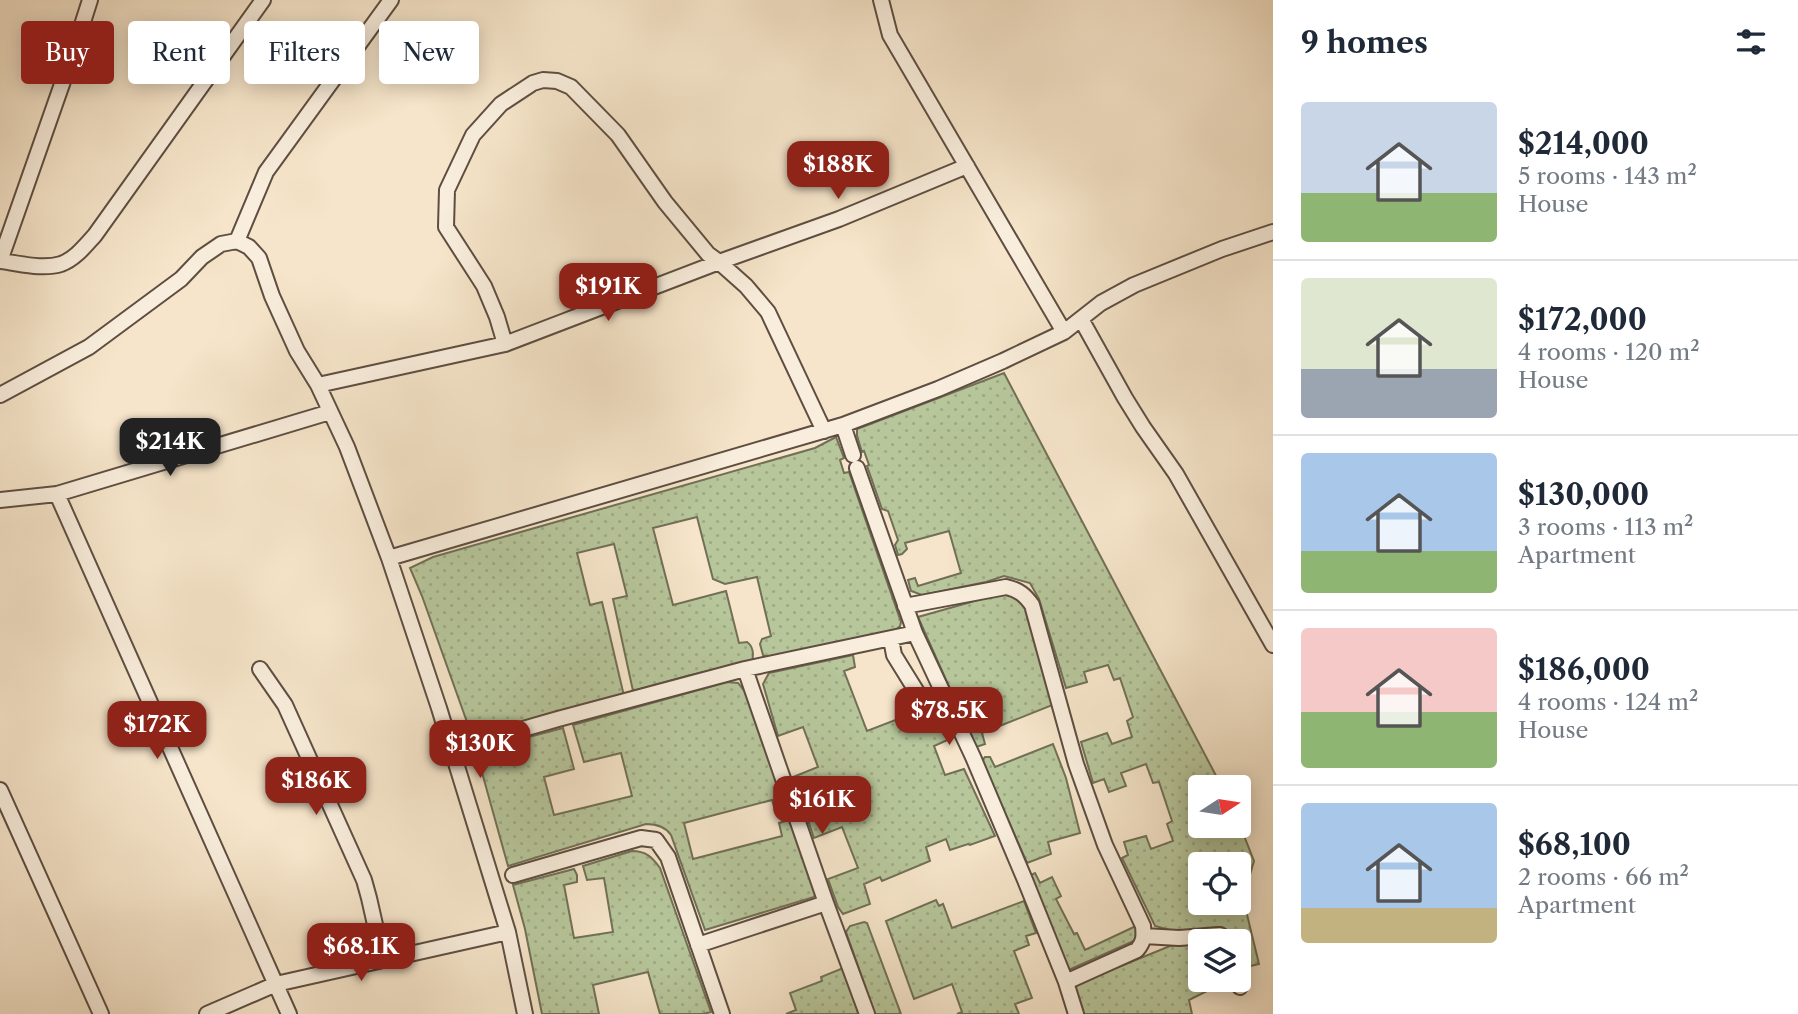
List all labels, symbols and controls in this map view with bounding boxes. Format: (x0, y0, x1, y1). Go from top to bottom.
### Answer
chip: Buy (21, 21, 114, 84)
chip: Rent (128, 21, 230, 84)
chip: Filters (244, 21, 365, 84)
chip: New (379, 21, 479, 84)
icon: filters (1732, 23, 1770, 61)
text: 9 homes (1301, 24, 1428, 61)
text: $214,000 (1518, 125, 1649, 162)
icon: home (1357, 130, 1441, 214)
pin: $188K (789, 142, 887, 201)
text: $188K (803, 150, 873, 178)
text: 5 rooms · 143 m² (1518, 162, 1697, 190)
text: House (1518, 190, 1588, 218)
pin: $191K (559, 264, 657, 323)
text: $191K (575, 272, 641, 300)
text: $172,000 (1518, 301, 1647, 338)
icon: home (1357, 306, 1441, 390)
text: 4 rooms · 120 m² (1518, 338, 1700, 366)
text: House (1518, 366, 1588, 394)
pin: $214K (121, 419, 219, 478)
text: $214K (136, 427, 204, 455)
text: $130,000 (1518, 476, 1649, 513)
icon: home (1357, 481, 1441, 565)
text: 3 rooms · 113 m² (1518, 513, 1694, 541)
text: Apartment (1518, 541, 1636, 569)
text: $186,000 (1518, 651, 1650, 688)
icon: home (1357, 656, 1441, 740)
pin: $78.5K (892, 688, 1006, 747)
text: 4 rooms · 124 m² (1518, 688, 1698, 716)
text: $78.5K (911, 696, 987, 724)
pin: $172K (108, 702, 206, 761)
text: $172K (123, 710, 191, 738)
text: House (1518, 716, 1588, 744)
pin: $130K (431, 720, 529, 780)
text: $130K (445, 729, 515, 757)
pin: $186K (267, 758, 365, 817)
text: $186K (281, 766, 351, 794)
north arrow (1188, 775, 1251, 838)
map controls (1188, 775, 1251, 992)
pin: $161K (773, 776, 871, 836)
text: $161K (789, 785, 855, 813)
text: $68,100 (1518, 826, 1631, 863)
icon: home (1357, 831, 1441, 915)
button: locate (1188, 852, 1251, 915)
text: 2 rooms · 66 m² (1518, 863, 1689, 891)
text: Apartment (1518, 891, 1636, 919)
pin: $68.1K (304, 923, 418, 983)
button: layers (1188, 929, 1251, 992)
text: $68.1K (323, 932, 399, 960)

